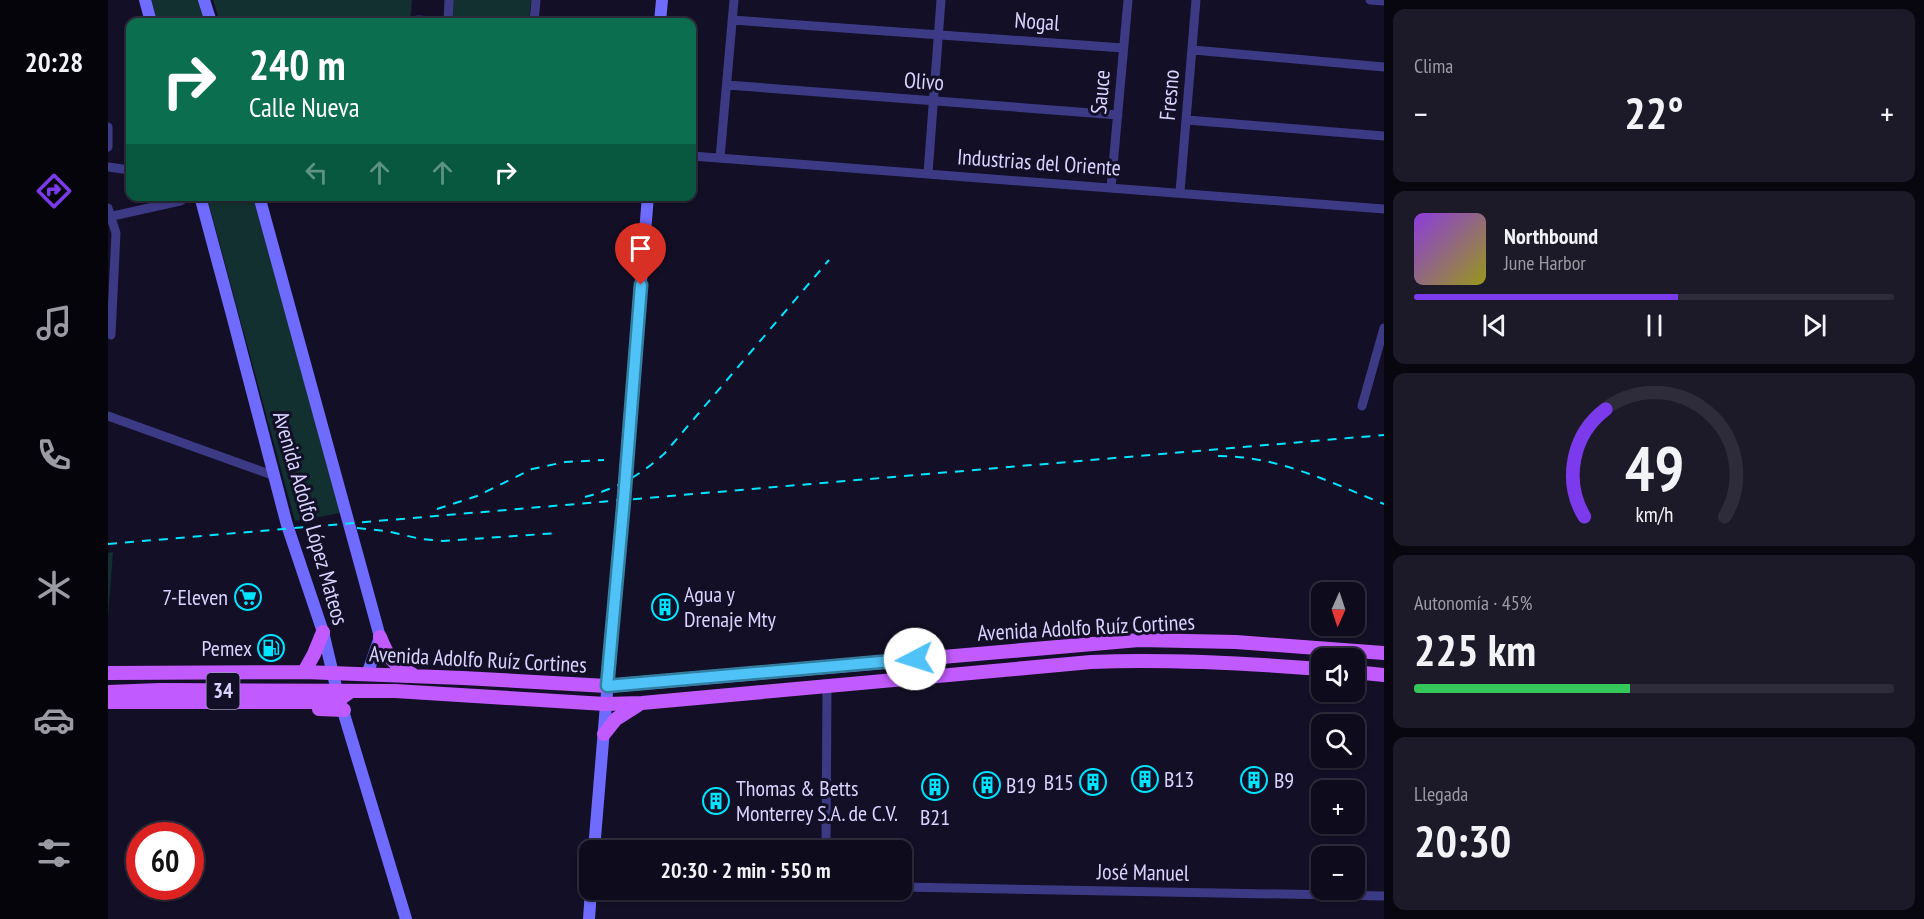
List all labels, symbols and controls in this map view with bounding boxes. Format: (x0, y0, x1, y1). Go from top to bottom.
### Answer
street label: Nogal (1014, 5, 1061, 37)
text: 240 m (249, 37, 346, 92)
icon: right (150, 42, 228, 120)
text: 20:28 (25, 45, 83, 79)
text: Clima (1414, 53, 1453, 79)
street label: Olivo (903, 66, 945, 96)
street label: Fresno (1153, 68, 1185, 122)
street label: Sauce (1084, 69, 1116, 115)
text: 22° (1624, 83, 1684, 141)
text: Calle Nueva (249, 90, 359, 124)
text: − (1414, 92, 1428, 135)
text: + (1880, 92, 1894, 135)
street label: Industrias del Oriente (956, 142, 1122, 182)
icon: left (300, 156, 333, 189)
icon: ahead (363, 156, 396, 189)
icon: ahead (426, 156, 459, 189)
icon: right (489, 156, 522, 189)
icon: directions (33, 170, 75, 212)
text: Northbound (1504, 222, 1598, 250)
pin (615, 223, 666, 285)
icon: arrive (624, 232, 657, 265)
text: June Harbor (1504, 250, 1586, 276)
icon: music (33, 302, 75, 344)
icon: previous (1478, 309, 1511, 342)
icon: pause (1638, 309, 1671, 342)
icon: next (1798, 309, 1831, 342)
street label: Avenida Adolfo López Mateos (267, 408, 355, 628)
text: 49 (1624, 427, 1684, 508)
icon: phone (33, 434, 75, 476)
text: km/h (1635, 500, 1673, 528)
icon: climate (33, 567, 75, 609)
place label: Agua y Drenaje Mty (684, 580, 777, 633)
supermarket icon: 7-Eleven (233, 582, 263, 612)
north arrow (1311, 582, 1365, 636)
map controls (1311, 582, 1365, 900)
place label: 7-Eleven (162, 583, 228, 611)
text: Autonomía · 45% (1414, 590, 1532, 616)
building icon: Agua y Drenaje Mty (650, 592, 680, 622)
street label: Avenida Adolfo Ruíz Cortines (976, 607, 1196, 647)
text: 225 km (1414, 620, 1536, 678)
position arrow (883, 627, 947, 691)
fuel station icon: Pemex (256, 633, 286, 663)
place label: Pemex (202, 634, 252, 662)
street label: Avenida Adolfo Ruíz Cortines (368, 639, 588, 679)
button: sound (1311, 648, 1365, 702)
road number: 34 (206, 673, 240, 709)
icon: car (33, 699, 75, 741)
button: search (1311, 714, 1365, 768)
building icon: B13 (1130, 764, 1160, 794)
place label: B13 (1164, 765, 1194, 793)
building icon: B9 (1239, 765, 1269, 795)
place label: B9 (1274, 766, 1294, 794)
building icon: B15 (1078, 767, 1108, 797)
place label: B15 (1044, 768, 1074, 796)
building icon: B19 (972, 770, 1002, 800)
place label: B19 (1006, 771, 1036, 799)
building icon: B21 (920, 772, 950, 802)
place label: Thomas & Betts Monterrey S.A. de C.V. (736, 774, 898, 827)
button: + (1311, 780, 1365, 834)
text: Llegada (1414, 781, 1468, 807)
building icon: Thomas & Betts Monterrey S.A. de C.V. (701, 786, 731, 816)
place label: B21 (920, 803, 950, 831)
text: 20:30 (1414, 811, 1511, 869)
speed limit sign: 60 (126, 822, 204, 900)
icon: filters (33, 832, 75, 874)
button: − (1311, 846, 1365, 900)
text: 20:30 · 2 min · 550 m (660, 856, 831, 884)
street label: José Manuel (1096, 857, 1190, 887)

